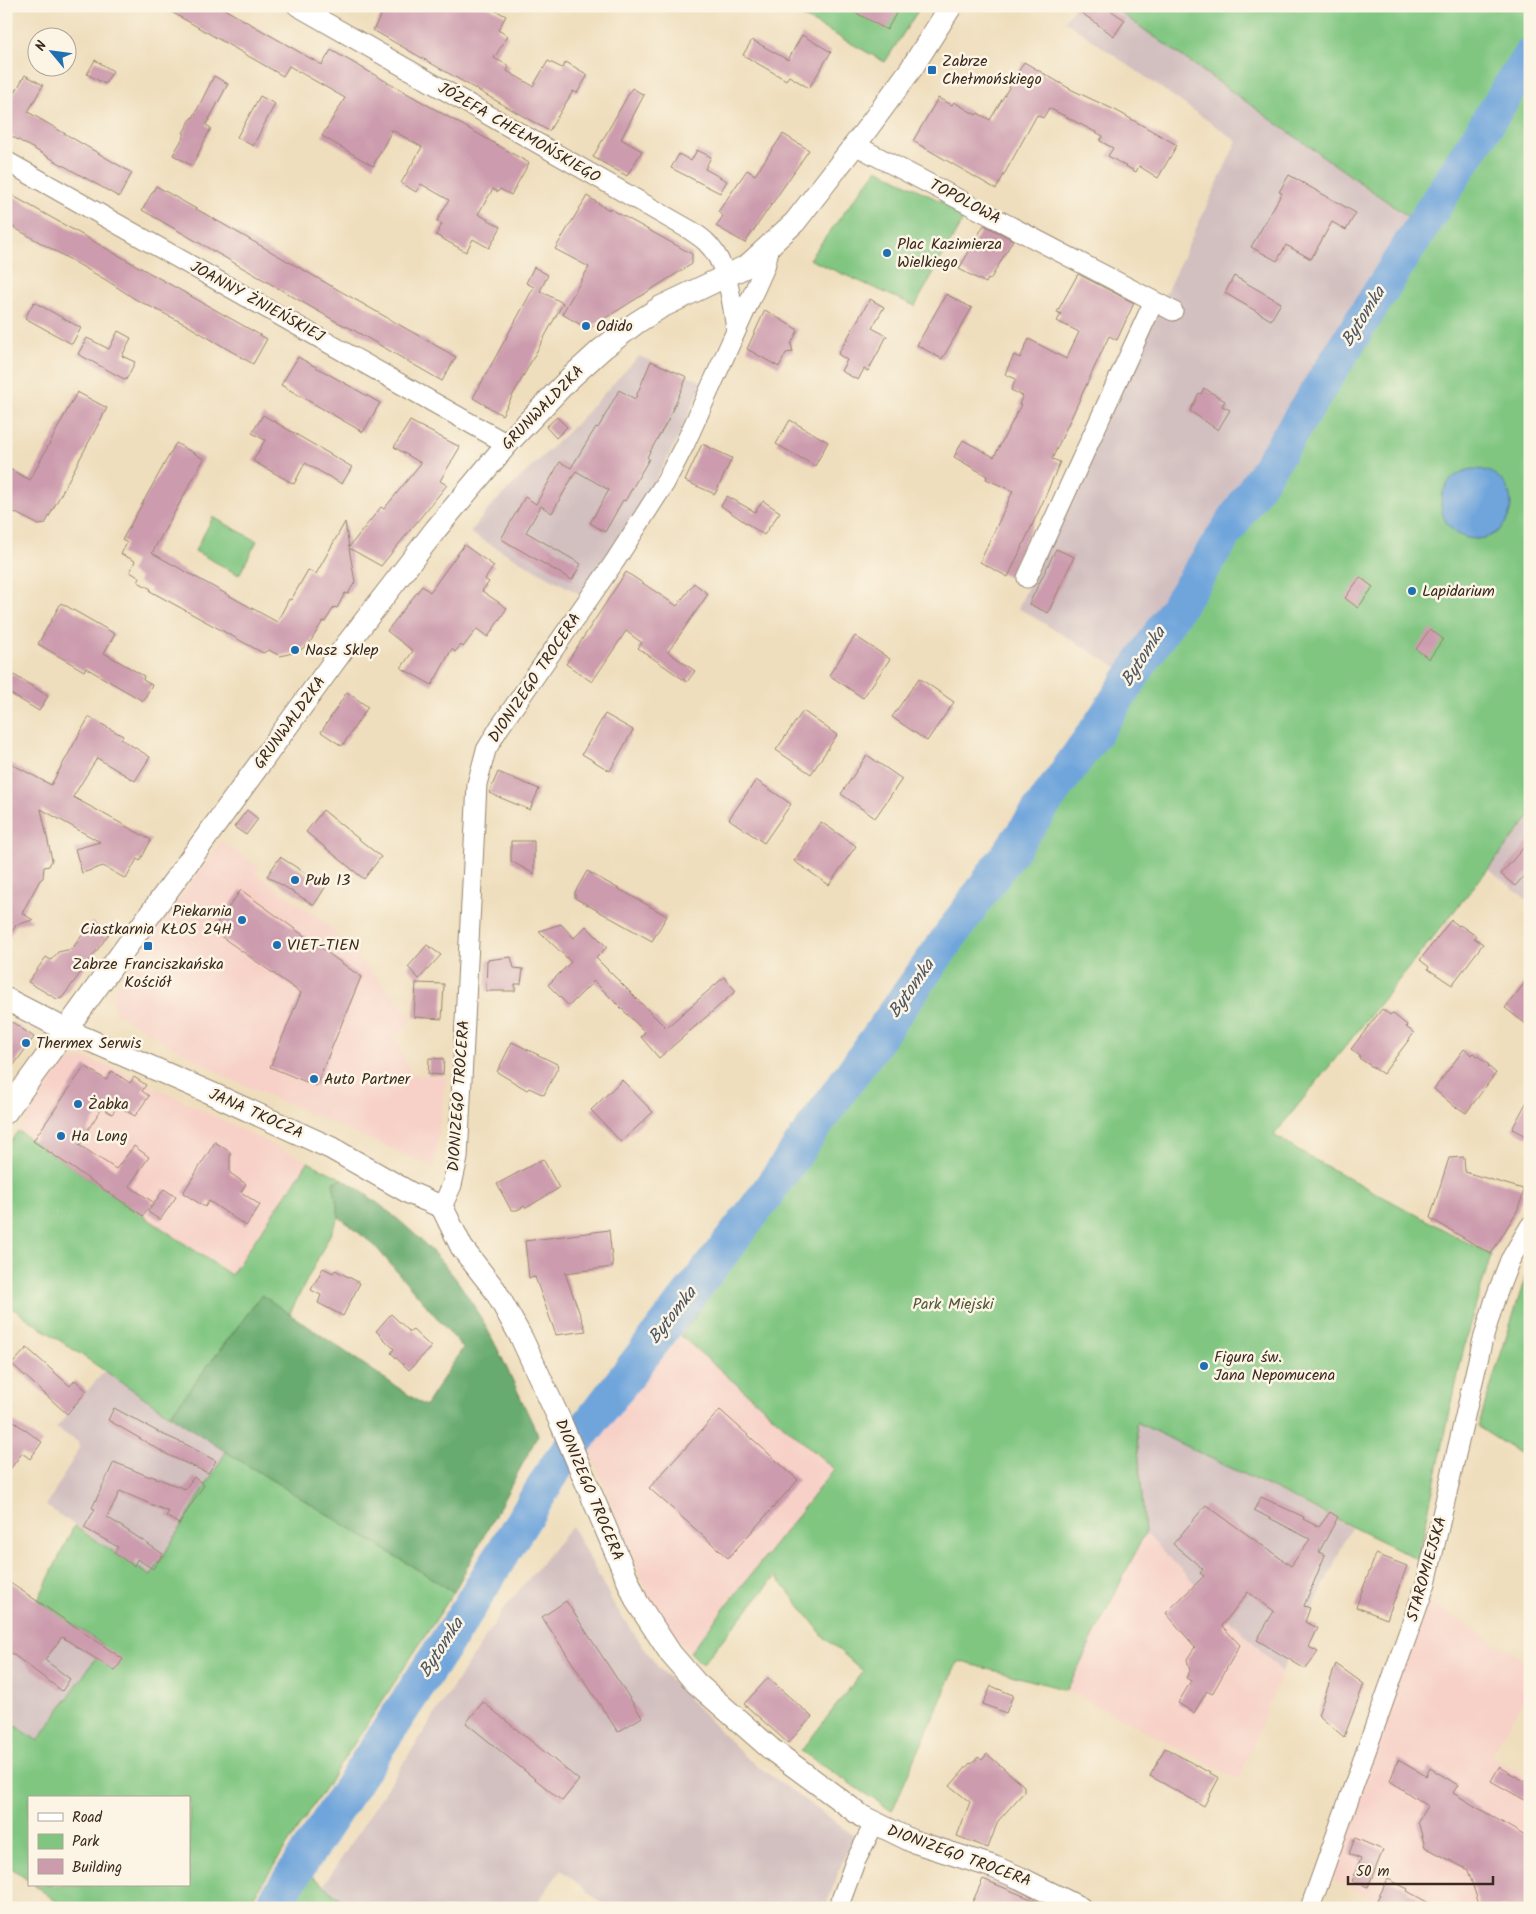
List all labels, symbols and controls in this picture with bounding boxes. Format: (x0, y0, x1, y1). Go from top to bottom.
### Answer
north arrow (28, 28, 78, 78)
text: N (30, 37, 53, 55)
place label: Zabrze Chełmońskiego (942, 49, 1042, 92)
marker: Zabrze Chełmońskiego (926, 64, 938, 76)
street label: JÓZEFA CHEŁMOŃSKIEGO (433, 76, 605, 190)
street label: TOPOLOWA (925, 173, 1005, 231)
place label: Plac Kazimierza Wielkiego (897, 232, 1002, 275)
marker: Plac Kazimierza Wielkiego (881, 247, 893, 259)
street label: JOANNY ŻNIEŃSKIEJ (185, 255, 329, 350)
water label: Bytomka (1334, 280, 1395, 353)
place label: Odido (596, 314, 633, 339)
marker: Odido (580, 320, 592, 332)
street label: GRUNWALDZKA (496, 360, 590, 456)
place label: Lapidarium (1422, 579, 1495, 604)
marker: Lapidarium (1406, 585, 1418, 597)
street label: DIONIZEGO TROCERA (482, 608, 588, 748)
water label: Bytomka (1114, 620, 1175, 693)
place label: Nasz Sklep (305, 638, 379, 663)
marker: Nasz Sklep (289, 644, 301, 656)
street label: GRUNWALDZKA (248, 671, 333, 775)
place label: Pub 13 (305, 868, 350, 893)
marker: Pub 13 (289, 874, 301, 886)
place label: Piekarnia Ciastkarnia KŁOS 24H (80, 899, 232, 942)
marker: Piekarnia Ciastkarnia KŁOS 24H (236, 914, 248, 926)
place label: VIET-TIEN (287, 933, 360, 958)
marker: VIET-TIEN (271, 939, 283, 951)
marker: Zabrze Franciszkańska Kościół (142, 940, 154, 952)
place label: Zabrze Franciszkańska Kościół (72, 952, 224, 995)
water label: Bytomka (881, 952, 944, 1024)
street label: DIONIZEGO TROCERA (441, 1019, 477, 1173)
place label: Thermex Serwis (36, 1031, 141, 1056)
marker: Thermex Serwis (20, 1037, 32, 1049)
place label: Auto Partner (324, 1067, 412, 1092)
marker: Auto Partner (308, 1073, 320, 1085)
street label: JANA TKOCZA (205, 1082, 308, 1146)
place label: Żabka (88, 1092, 129, 1117)
marker: Żabka (72, 1098, 84, 1110)
place label: Ha Long (71, 1124, 128, 1149)
marker: Ha Long (55, 1130, 67, 1142)
water label: Bytomka (641, 1280, 706, 1351)
park label: Park Miejski (912, 1292, 995, 1317)
place label: Figura św. Jana Nepomucena (1214, 1345, 1335, 1388)
marker: Figura św. Jana Nepomucena (1198, 1360, 1210, 1372)
street label: DIONIZEGO TROCERA (548, 1415, 630, 1565)
street label: STAROMIEJSKA (1400, 1513, 1454, 1624)
water label: Bytomka (412, 1611, 473, 1684)
legend (28, 1796, 190, 1886)
text: Road (72, 1806, 103, 1830)
street label: DIONIZEGO TROCERA (883, 1818, 1035, 1894)
text: Park (72, 1830, 100, 1854)
scale bar (1348, 1854, 1494, 1886)
text: Building (72, 1856, 122, 1880)
text: 50 m (1356, 1860, 1390, 1884)

